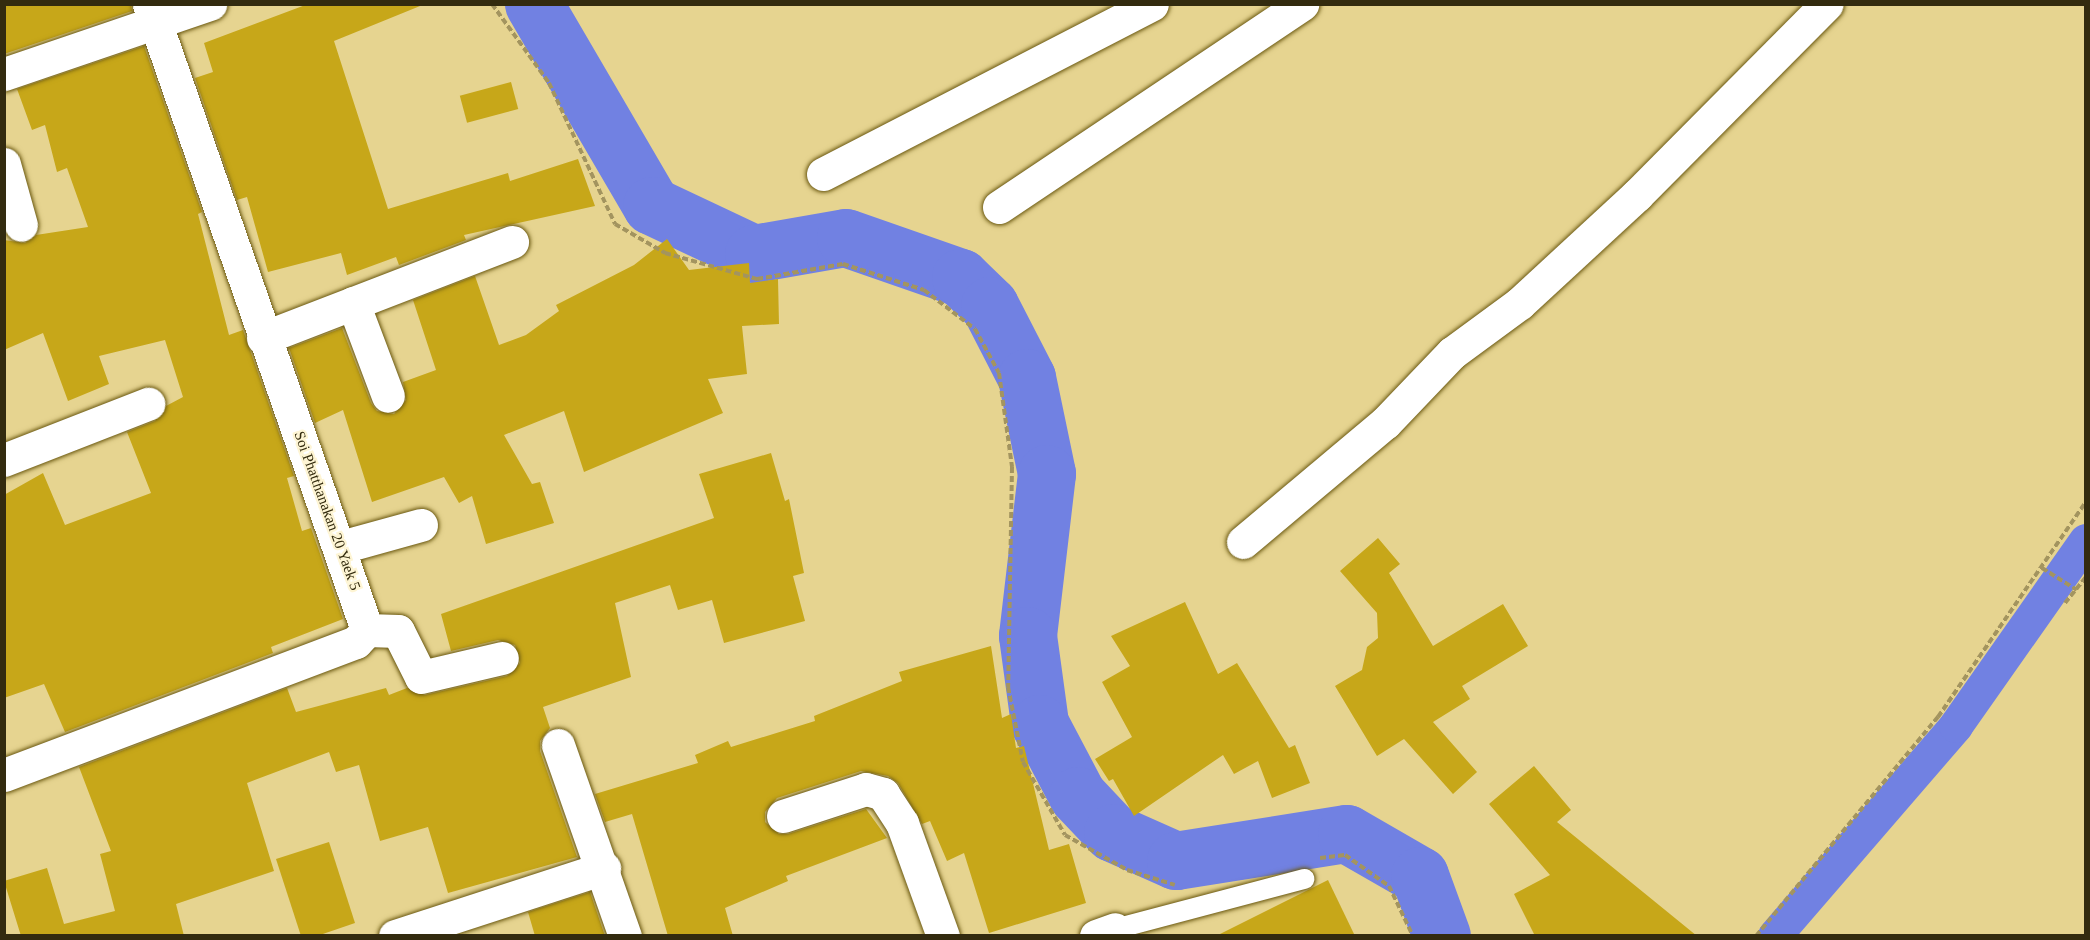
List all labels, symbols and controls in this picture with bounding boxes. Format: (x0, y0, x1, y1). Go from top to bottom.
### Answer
street label: Soi Phatthanakan 20 Yaek 5 (290, 429, 364, 593)

